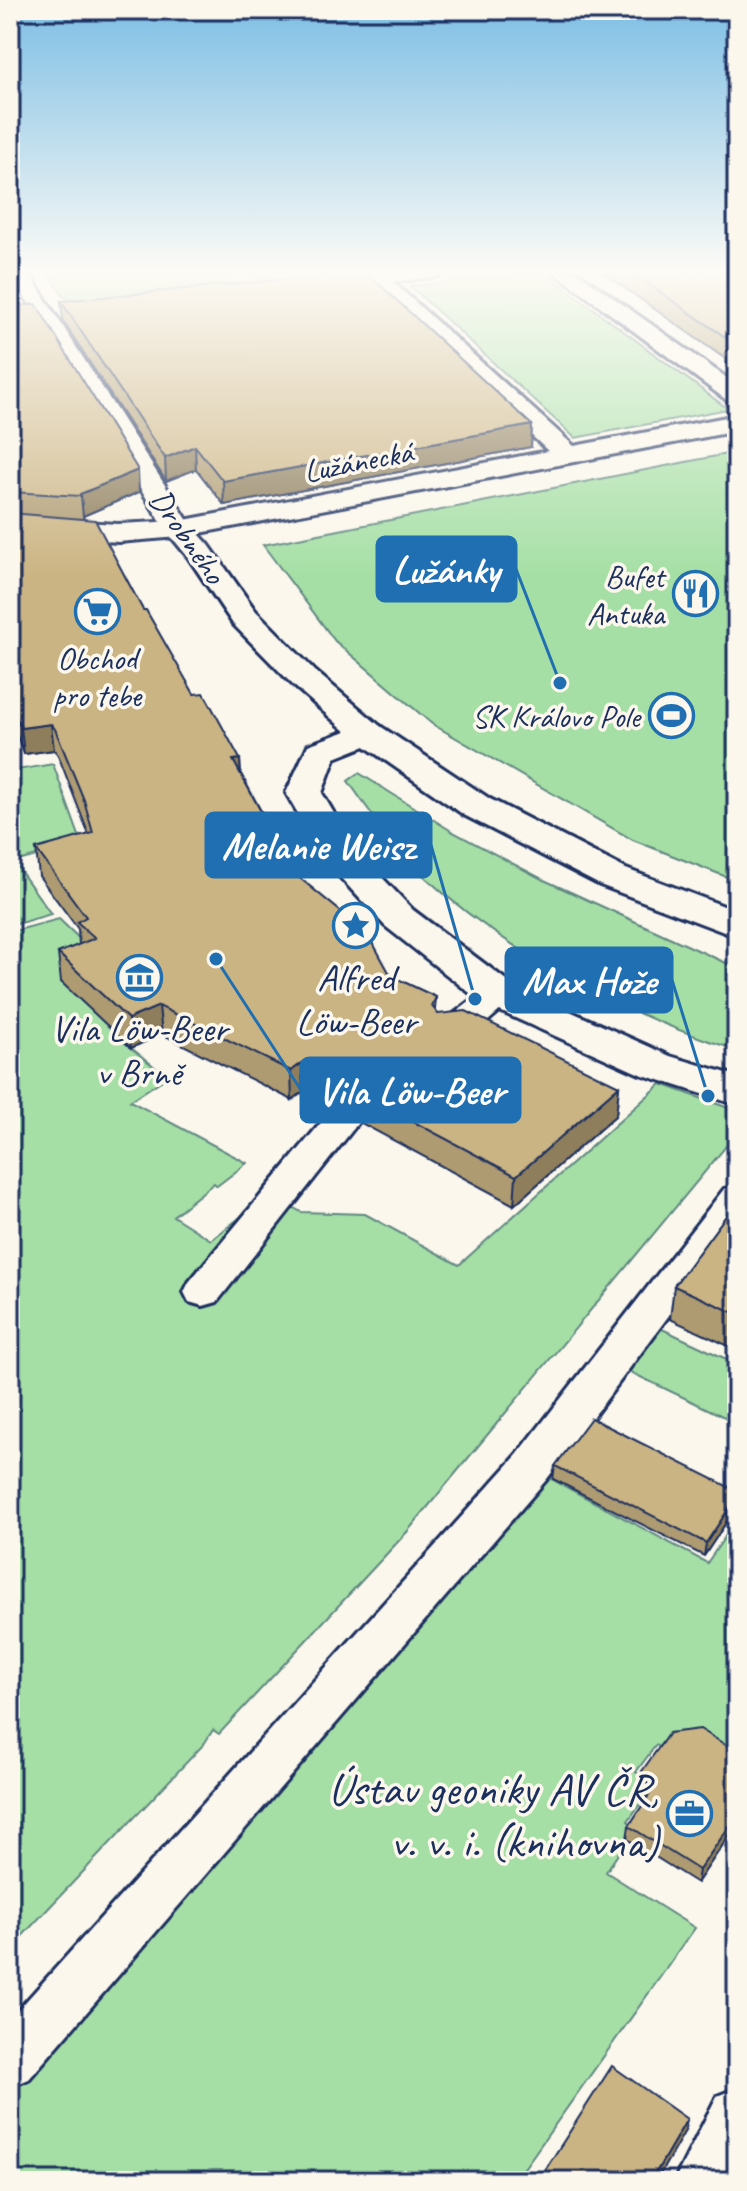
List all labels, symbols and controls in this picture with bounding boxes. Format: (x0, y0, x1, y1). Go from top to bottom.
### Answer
street label: Lužánecká (300, 430, 419, 492)
street label: Drobného (140, 481, 236, 593)
callout: Lužánky (377, 537, 516, 601)
text: Lužánky (392, 545, 504, 595)
place label: Bufet Antuka (587, 556, 667, 634)
restaurant icon: Bufet Antuka (671, 570, 719, 618)
supermarket icon: Obchod pro tebe (73, 587, 121, 635)
place label: Obchod pro tebe (53, 638, 144, 716)
sports icon: SK Královo Pole (647, 692, 695, 740)
place label: SK Královo Pole (472, 696, 643, 737)
callout: Melanie Weisz (206, 813, 431, 877)
text: Melanie Weisz (222, 821, 419, 871)
place icon: Alfred Löw-Beer (332, 902, 380, 950)
callout: Max Hože (506, 948, 672, 1012)
museum icon: Vila Löw-Beer v Brně (115, 953, 163, 1001)
place label: Alfred Löw-Beer (296, 954, 420, 1045)
text: Max Hože (522, 956, 660, 1006)
place label: Vila Löw-Beer v Brně (51, 1005, 231, 1096)
callout: Vila Löw-Beer (301, 1058, 520, 1122)
text: Vila Löw-Beer (317, 1066, 509, 1116)
place label: Ústav geoniky AV ČR, v. v. i. (knihovna) (328, 1760, 662, 1871)
office icon: Ústav geoniky AV ČR, v. v. i. (knihovna) (666, 1790, 714, 1838)

